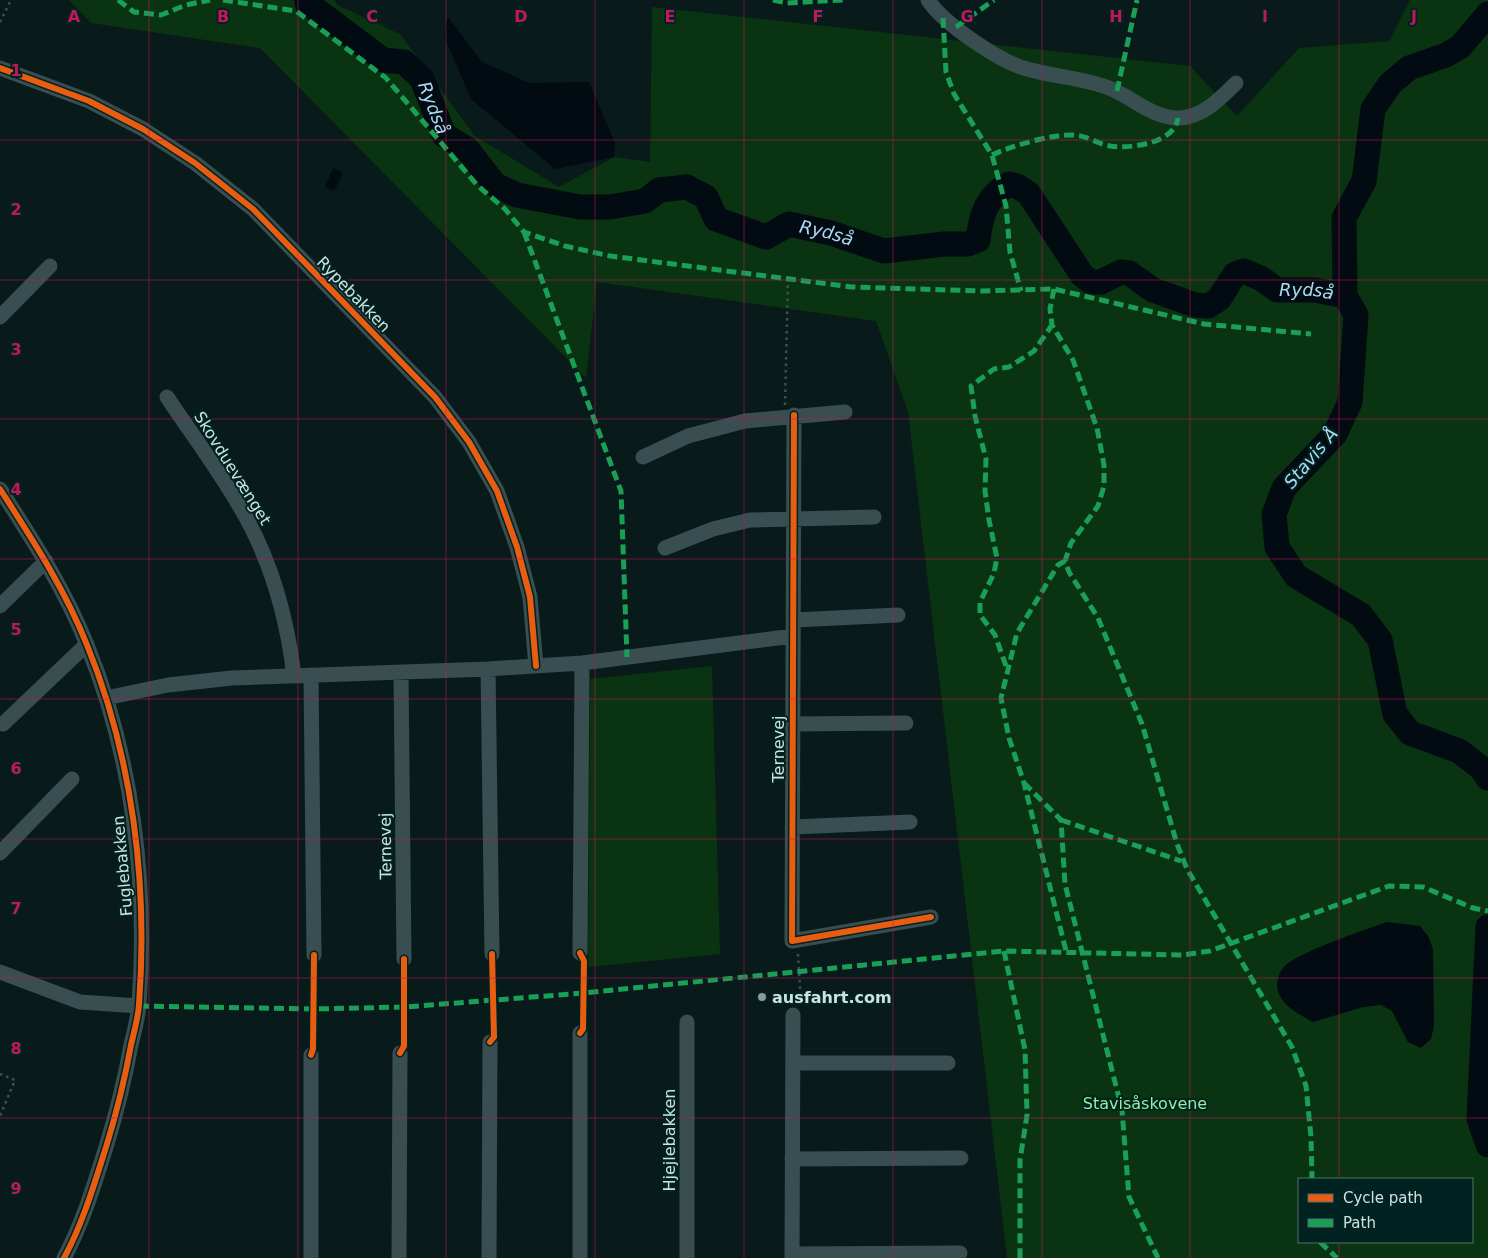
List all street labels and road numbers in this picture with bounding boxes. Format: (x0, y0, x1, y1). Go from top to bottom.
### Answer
street label: Rypebakken (313, 253, 394, 336)
street label: Skovduevænget (190, 408, 275, 528)
street label: Ternevej (769, 716, 788, 783)
street label: Ternevej (375, 812, 396, 881)
street label: Fuglebakken (109, 815, 136, 917)
street label: Hjejlebakken (660, 1089, 679, 1191)

